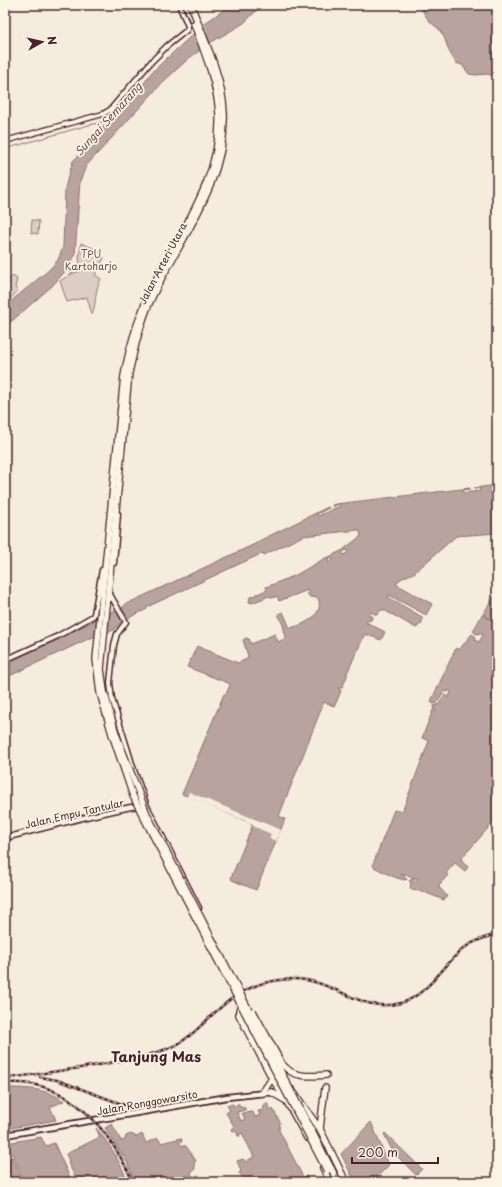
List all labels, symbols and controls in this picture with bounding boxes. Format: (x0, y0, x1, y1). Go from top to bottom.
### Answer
north arrow (22, 22, 62, 62)
text: N (43, 35, 61, 46)
water label: Sungai Semarang (70, 78, 146, 159)
street label: Jalan Arteri Utara (134, 219, 190, 307)
park label: TPU Kartoharjo (65, 246, 118, 273)
street label: Jalan Empu Tantular (23, 794, 126, 832)
district label: Tanjung Mas (111, 1046, 201, 1067)
street label: Jalan Ronggowarsito (95, 1086, 199, 1118)
scale bar (352, 1139, 438, 1165)
text: 200 m (358, 1143, 398, 1161)

